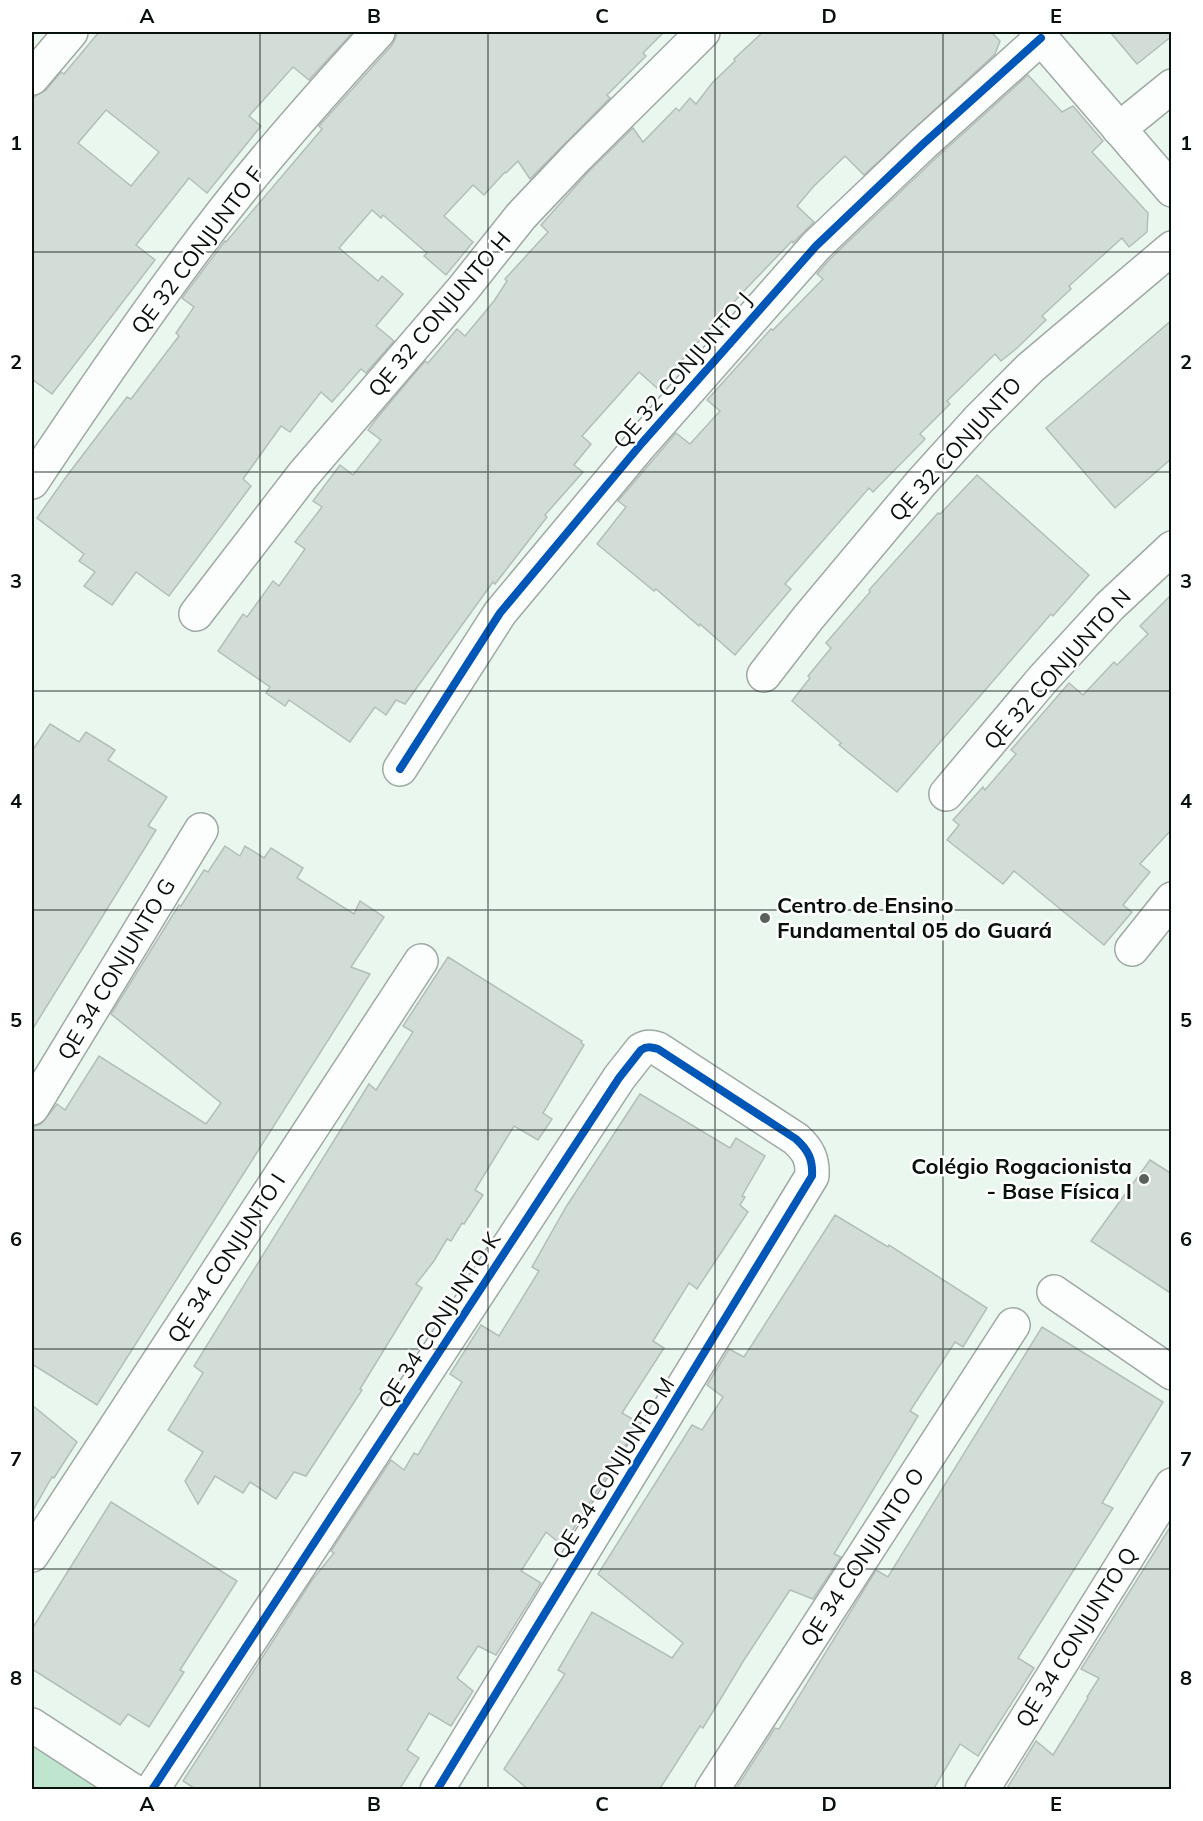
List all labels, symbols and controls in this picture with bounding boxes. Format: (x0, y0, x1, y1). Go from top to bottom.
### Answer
text: A (140, 3, 155, 28)
text: B (367, 3, 381, 28)
text: C (595, 3, 609, 28)
text: D (821, 3, 837, 28)
text: E (1050, 3, 1062, 28)
text: 1 (10, 130, 22, 155)
text: 1 (1180, 130, 1192, 155)
street label: QE 32 CONJUNTO F (125, 161, 269, 339)
street label: QE 32 CONJUNTO H (362, 226, 516, 402)
street label: QE 32 CONJUNTO J (607, 286, 757, 454)
text: 2 (10, 349, 22, 374)
text: 2 (1180, 349, 1192, 374)
street label: QE 32 CONJUNTO (883, 371, 1027, 527)
text: 3 (10, 568, 22, 593)
text: 3 (1180, 568, 1192, 593)
street label: QE 32 CONJUNTO N (977, 583, 1137, 755)
text: 4 (10, 788, 22, 813)
text: 4 (1180, 788, 1192, 813)
street label: QE 34 CONJUNTO G (51, 873, 181, 1065)
place label: Centro de Ensino Fundamental 05 do Guará (777, 891, 1052, 944)
marker: Centro de Ensino Fundamental 05 do Guará (758, 911, 772, 925)
text: 5 (10, 1007, 22, 1032)
text: 5 (1180, 1007, 1192, 1032)
place label: Colégio Rogacionista - Base Física I (911, 1152, 1132, 1205)
street label: QE 34 CONJUNTO I (161, 1168, 291, 1348)
marker: Colégio Rogacionista - Base Física I (1137, 1172, 1151, 1186)
text: 6 (10, 1226, 22, 1251)
street label: QE 34 CONJUNTO K (372, 1226, 507, 1413)
text: 6 (1180, 1226, 1192, 1251)
street label: QE 34 CONJUNTO M (546, 1372, 680, 1564)
text: 7 (10, 1446, 22, 1471)
text: 7 (1180, 1446, 1192, 1471)
street label: QE 34 CONJUNTO O (794, 1462, 930, 1652)
street label: QE 34 CONJUNTO Q (1009, 1542, 1143, 1732)
text: 8 (10, 1665, 22, 1690)
text: 8 (1180, 1665, 1192, 1690)
text: A (140, 1791, 155, 1816)
text: B (367, 1791, 381, 1816)
text: C (595, 1791, 609, 1816)
text: D (821, 1791, 837, 1816)
text: E (1050, 1791, 1062, 1816)

